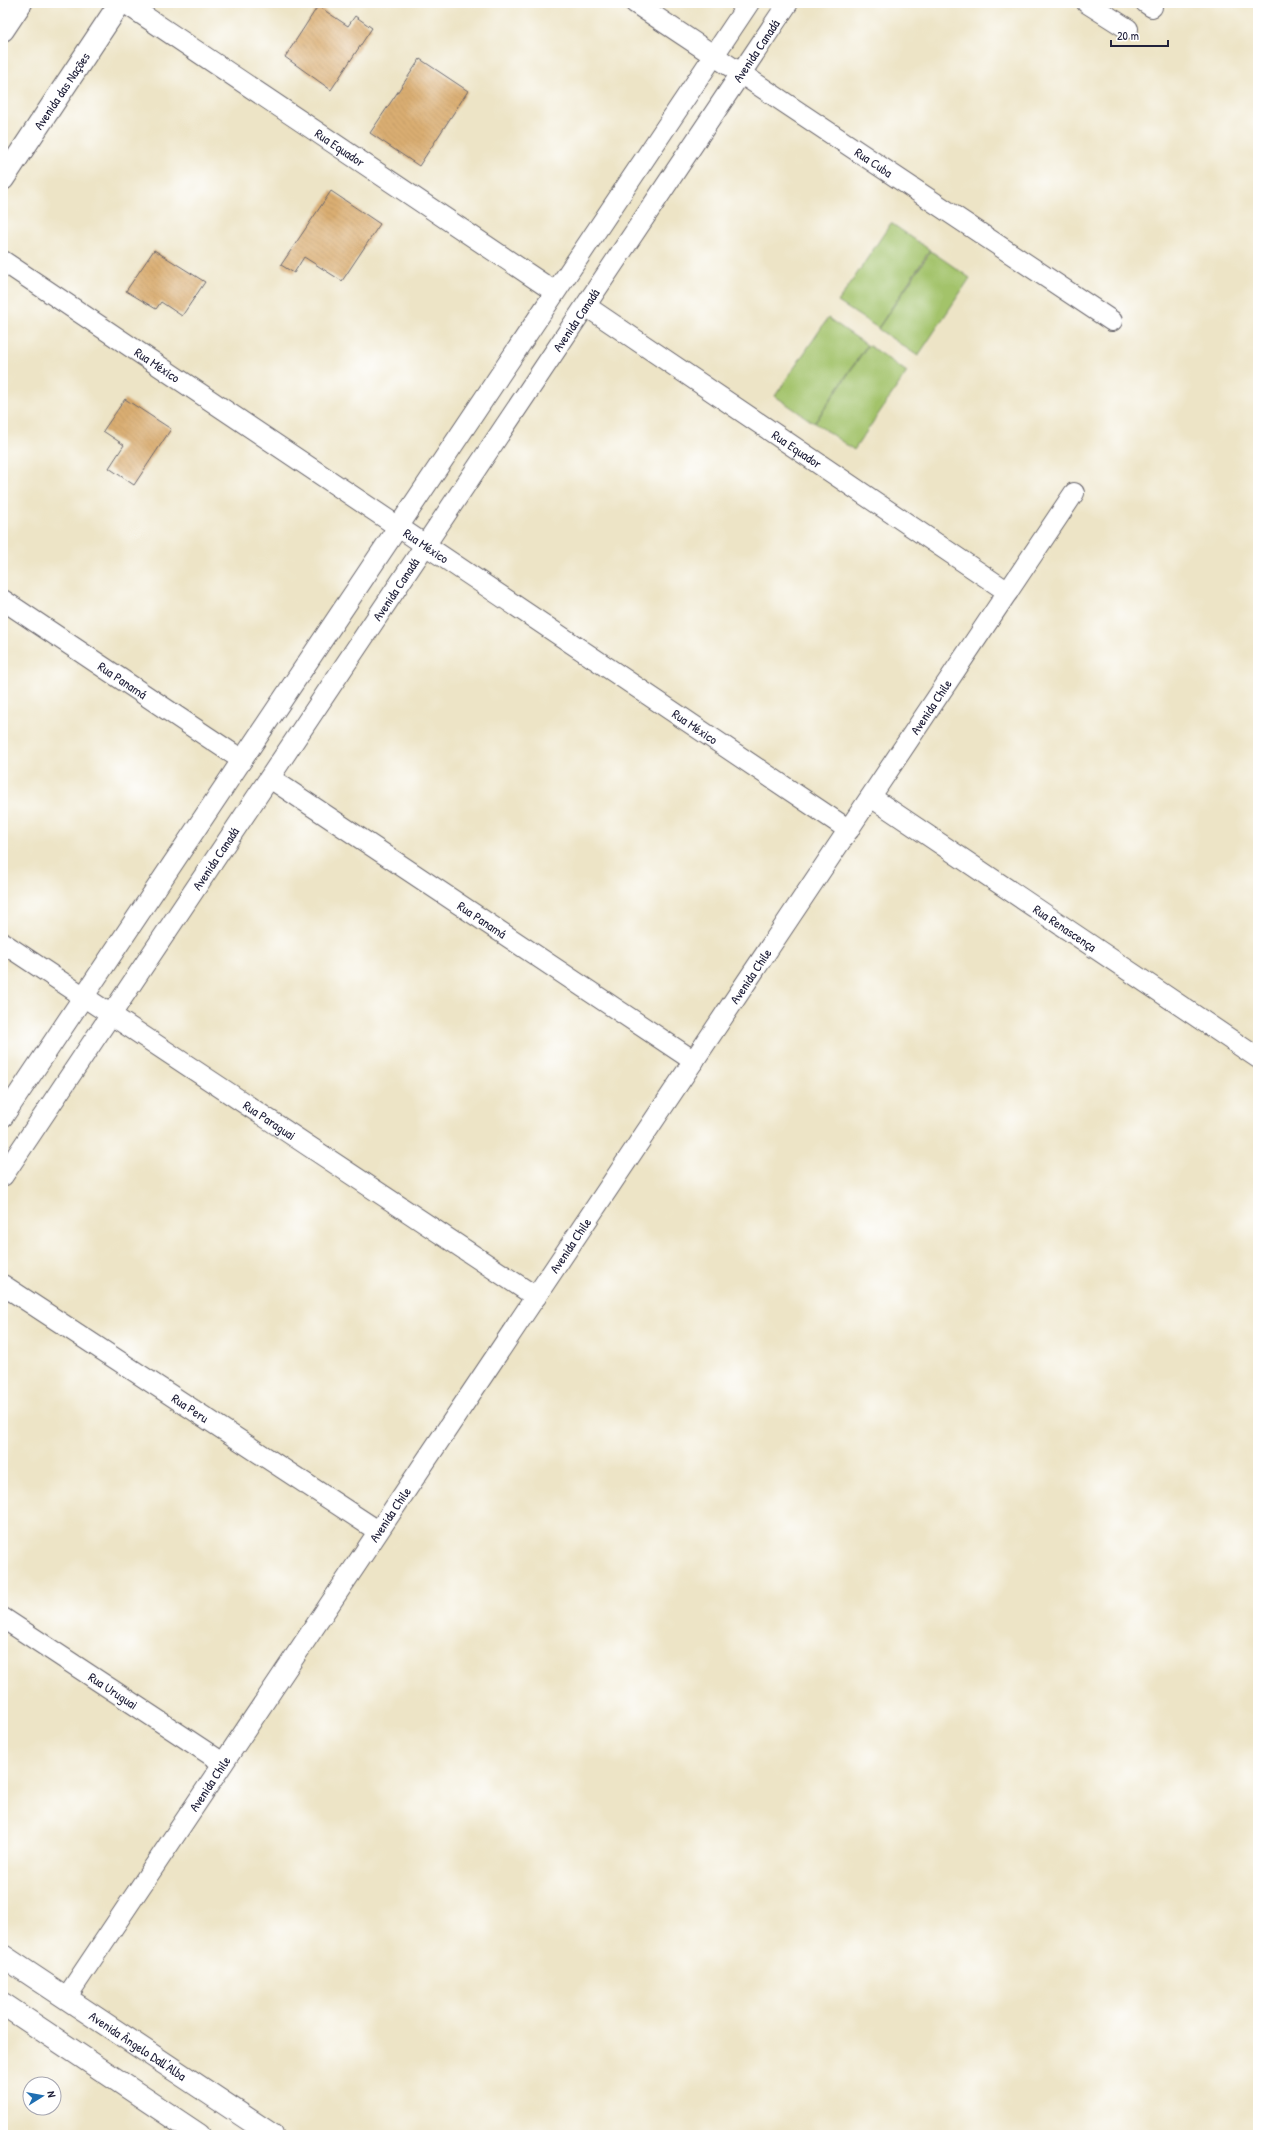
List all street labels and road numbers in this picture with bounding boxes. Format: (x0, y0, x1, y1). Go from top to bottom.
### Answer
street label: Avenida Canadá (729, 16, 784, 86)
street label: Avenida das Nações (29, 48, 94, 133)
street label: Rua Equador (311, 124, 368, 171)
street label: Rua Cuba (851, 143, 896, 181)
street label: Avenida Canadá (548, 285, 603, 355)
street label: Rua México (131, 343, 184, 387)
street label: Rua Equador (769, 426, 826, 472)
street label: Rua México (400, 524, 452, 567)
street label: Avenida Canadá (368, 554, 423, 624)
street label: Rua Panamá (95, 657, 151, 703)
street label: Avenida Chile (906, 676, 956, 738)
street label: Rua México (669, 705, 721, 748)
street label: Avenida Canadá (188, 824, 243, 894)
street label: Rua Panamá (454, 897, 510, 942)
street label: Rua Renascença (1030, 900, 1100, 956)
street label: Avenida Chile (725, 945, 775, 1007)
street label: Rua Paraguai (240, 1096, 299, 1144)
street label: Avenida Chile (545, 1214, 595, 1276)
street label: Rua Peru (168, 1389, 212, 1427)
street label: Avenida Chile (365, 1483, 415, 1546)
street label: Rua Uruguai (85, 1668, 141, 1713)
street label: Avenida Chile (185, 1752, 235, 1815)
street label: Avenida Ângelo Dall'Alba (86, 2007, 190, 2085)

